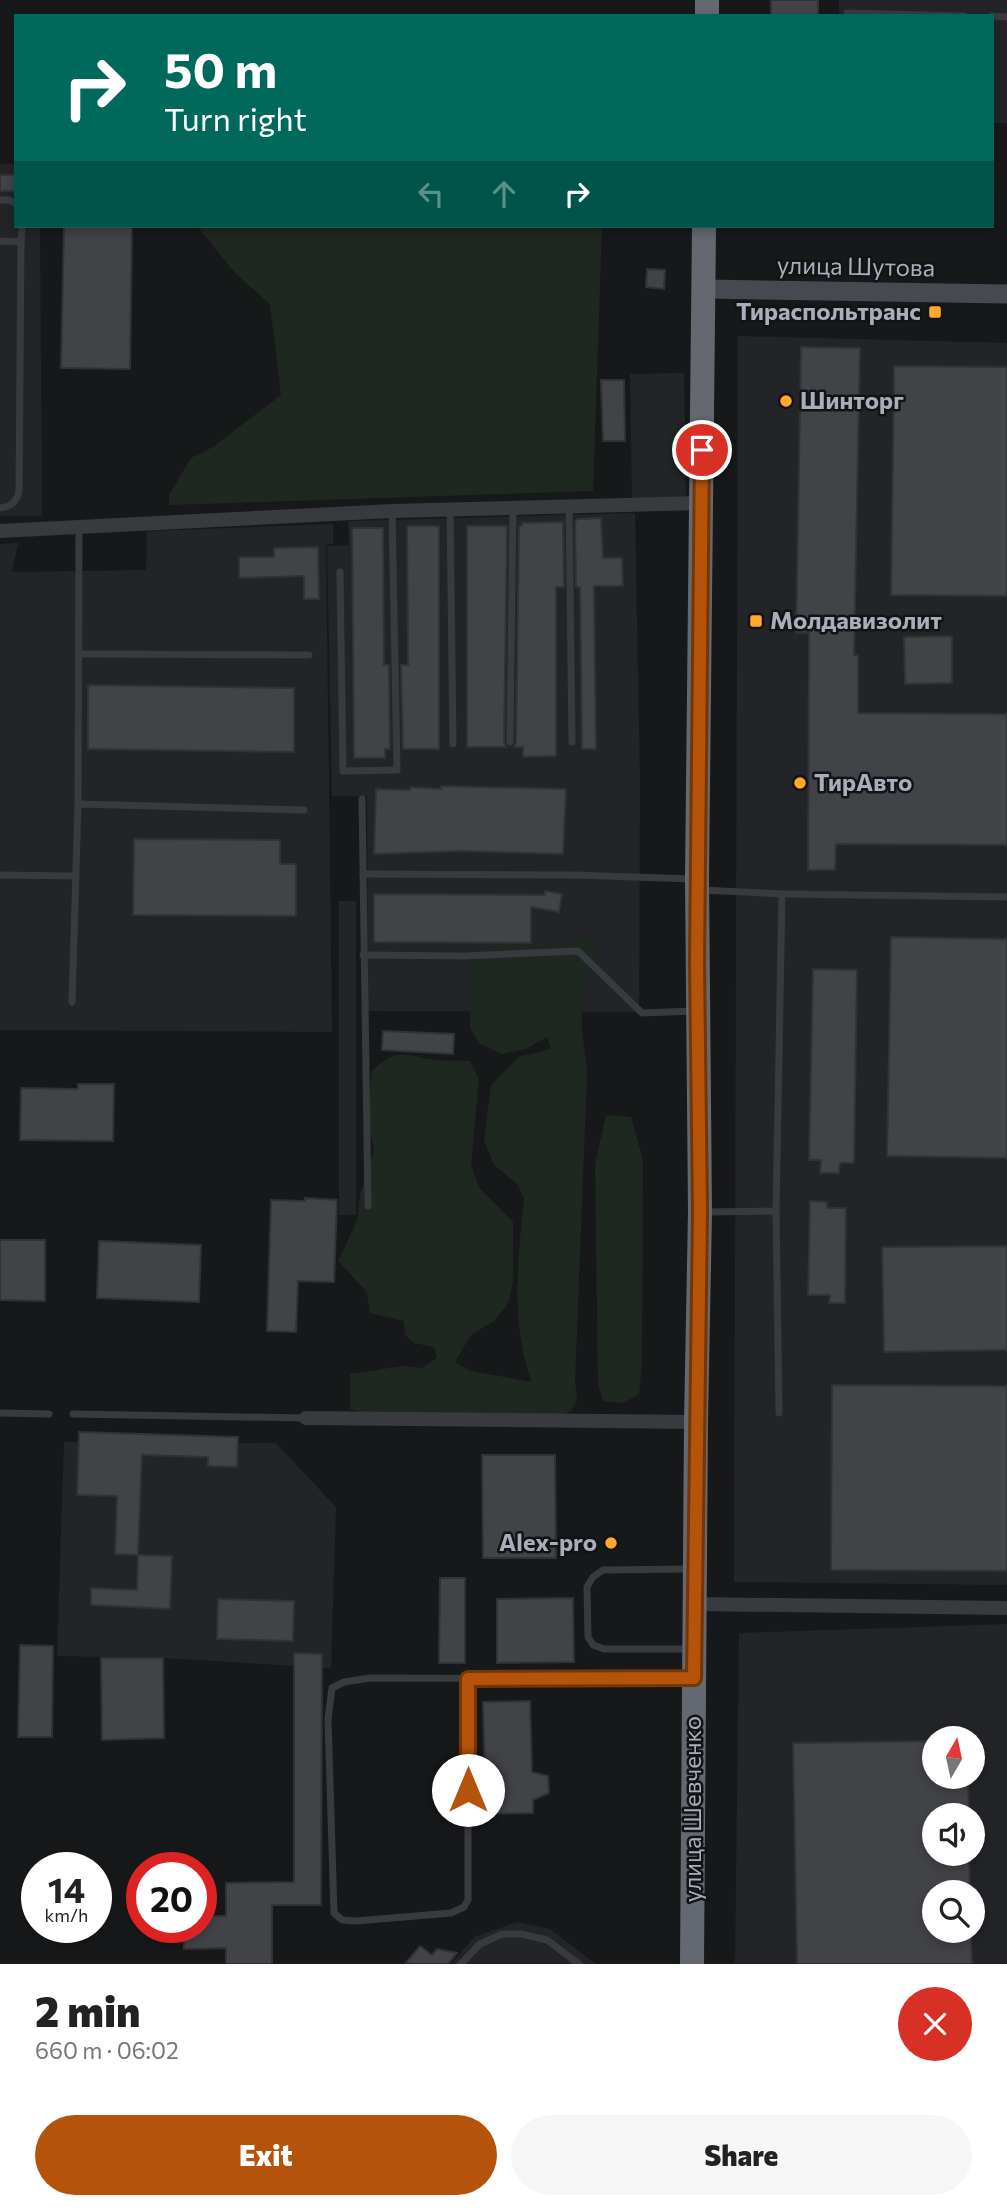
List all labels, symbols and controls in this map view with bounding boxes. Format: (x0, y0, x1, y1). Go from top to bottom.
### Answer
text: 50 m (164, 38, 277, 98)
icon: right (49, 42, 140, 133)
text: Turn right (164, 98, 307, 138)
icon: left (412, 175, 450, 213)
icon: ahead (485, 175, 523, 213)
icon: right (558, 175, 596, 213)
street label: улица Шутова (777, 250, 935, 281)
place label: Тираспольтранс (736, 296, 921, 325)
marker: Тираспольтранс (927, 304, 943, 320)
place label: Шинторг (800, 385, 904, 414)
marker: Шинторг (778, 393, 794, 409)
pin (672, 420, 732, 480)
icon: arrive (683, 431, 721, 469)
place label: Молдавизолит (770, 605, 942, 634)
marker: Молдавизолит (748, 613, 764, 629)
place label: ТирАвто (814, 767, 912, 796)
marker: ТирАвто (792, 775, 808, 791)
place label: Alex-pro (499, 1527, 597, 1556)
marker: Alex-pro (603, 1535, 619, 1551)
street label: улица Шевченко (677, 1716, 706, 1902)
north arrow (922, 1726, 985, 1788)
map controls (922, 1726, 985, 1943)
position arrow (431, 1753, 505, 1827)
button: sound (922, 1803, 985, 1866)
speed limit sign: 20 (126, 1852, 217, 1943)
text: 14 (48, 1867, 85, 1910)
button: search (922, 1880, 985, 1943)
text: km/h (45, 1904, 88, 1926)
text: 2 min (35, 1984, 141, 2036)
button: close (898, 1987, 972, 2061)
text: 660 m · 06:02 (35, 2036, 179, 2064)
button: Exit (35, 2115, 497, 2195)
button: Share (511, 2115, 972, 2195)

